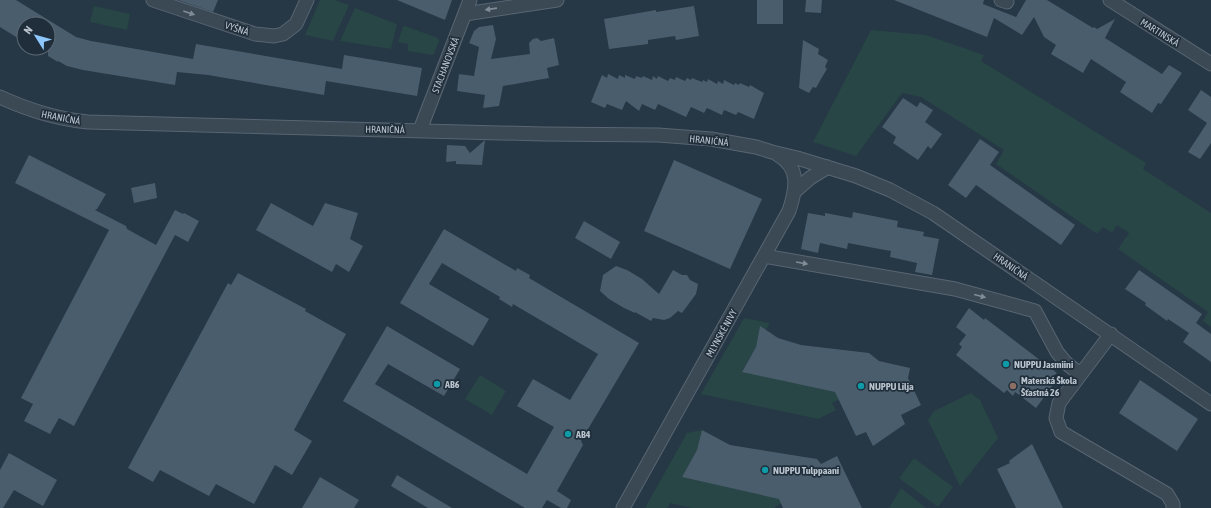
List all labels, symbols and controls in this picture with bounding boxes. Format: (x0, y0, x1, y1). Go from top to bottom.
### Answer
one-way arrow (485, 6, 497, 12)
one-way arrow (184, 10, 196, 16)
north arrow (16, 16, 56, 56)
street label: MARTINSKÁ (1138, 16, 1181, 49)
street label: VYŠNÁ (224, 19, 250, 37)
text: N (21, 24, 35, 36)
street label: STACHANOVSKÁ (430, 36, 461, 95)
street label: HRANIČNÁ (40, 108, 81, 127)
street label: HRANIČNÁ (365, 124, 405, 135)
street label: HRANIČNÁ (689, 133, 729, 148)
street label: HRANIČNÁ (991, 251, 1030, 282)
one-way arrow (796, 260, 808, 266)
one-way arrow (974, 293, 986, 299)
street label: MLYNSKÉ NIVY (704, 307, 739, 359)
marker: NUPPU Jasmiini (1001, 359, 1011, 369)
place label: NUPPU Jasmiini (1014, 359, 1073, 370)
place label: Materská Škola Šťastná 26 (1021, 375, 1077, 398)
marker: AB6 (432, 379, 442, 389)
place label: AB6 (444, 379, 460, 390)
marker: NUPPU Lilja (856, 381, 866, 391)
place label: NUPPU Lilja (869, 381, 914, 392)
marker: Materská Škola Šťastná 26 (1008, 381, 1018, 391)
marker: AB4 (563, 429, 573, 439)
place label: AB4 (575, 429, 591, 440)
marker: NUPPU Tulppaani (760, 465, 770, 475)
place label: NUPPU Tulppaani (773, 465, 839, 476)

